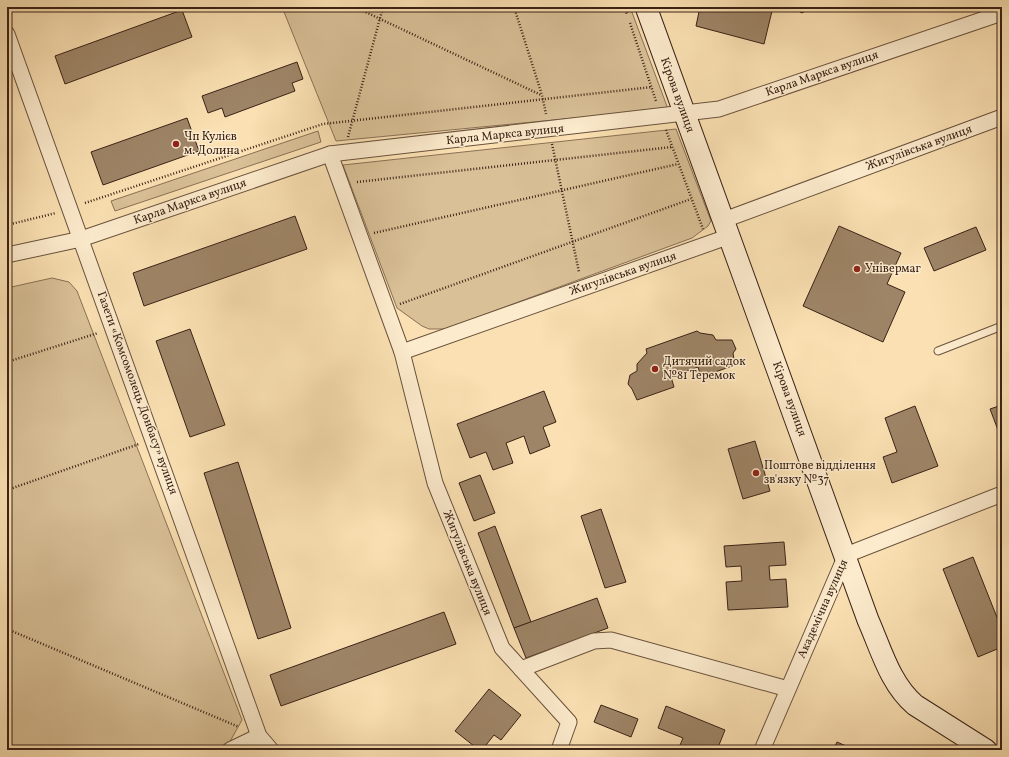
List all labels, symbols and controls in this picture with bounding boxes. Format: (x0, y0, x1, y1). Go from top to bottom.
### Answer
street label: Карла Маркса вулиця (763, 47, 881, 101)
street label: Кірова вулиця (656, 55, 698, 135)
street label: Карла Маркса вулиця (445, 121, 565, 149)
street label: Жигулівська вулиця (864, 121, 974, 175)
place label: Чп Кулієв м. Долина (184, 129, 240, 159)
marker: Чп Кулієв м. Долина (171, 139, 181, 149)
street label: Карла Маркса вулиця (131, 175, 249, 229)
street label: Жигулівська вулиця (568, 248, 678, 300)
place label: Універмаг (865, 261, 922, 277)
marker: Універмаг (852, 264, 862, 274)
street label: Газети «Комсомолець Донбасу» вулиця (93, 289, 181, 497)
place label: Дитячий садок №81 Теремок (663, 354, 746, 384)
street label: Кірова вулиця (768, 359, 810, 439)
marker: Дитячий садок №81 Теремок (650, 364, 660, 374)
place label: Поштове відділення зв'язку №37 (764, 458, 876, 488)
marker: Поштове відділення зв'язку №37 (751, 468, 761, 478)
street label: Жигулівська вулиця (439, 508, 495, 618)
street label: Академічна вулиця (794, 557, 852, 661)

